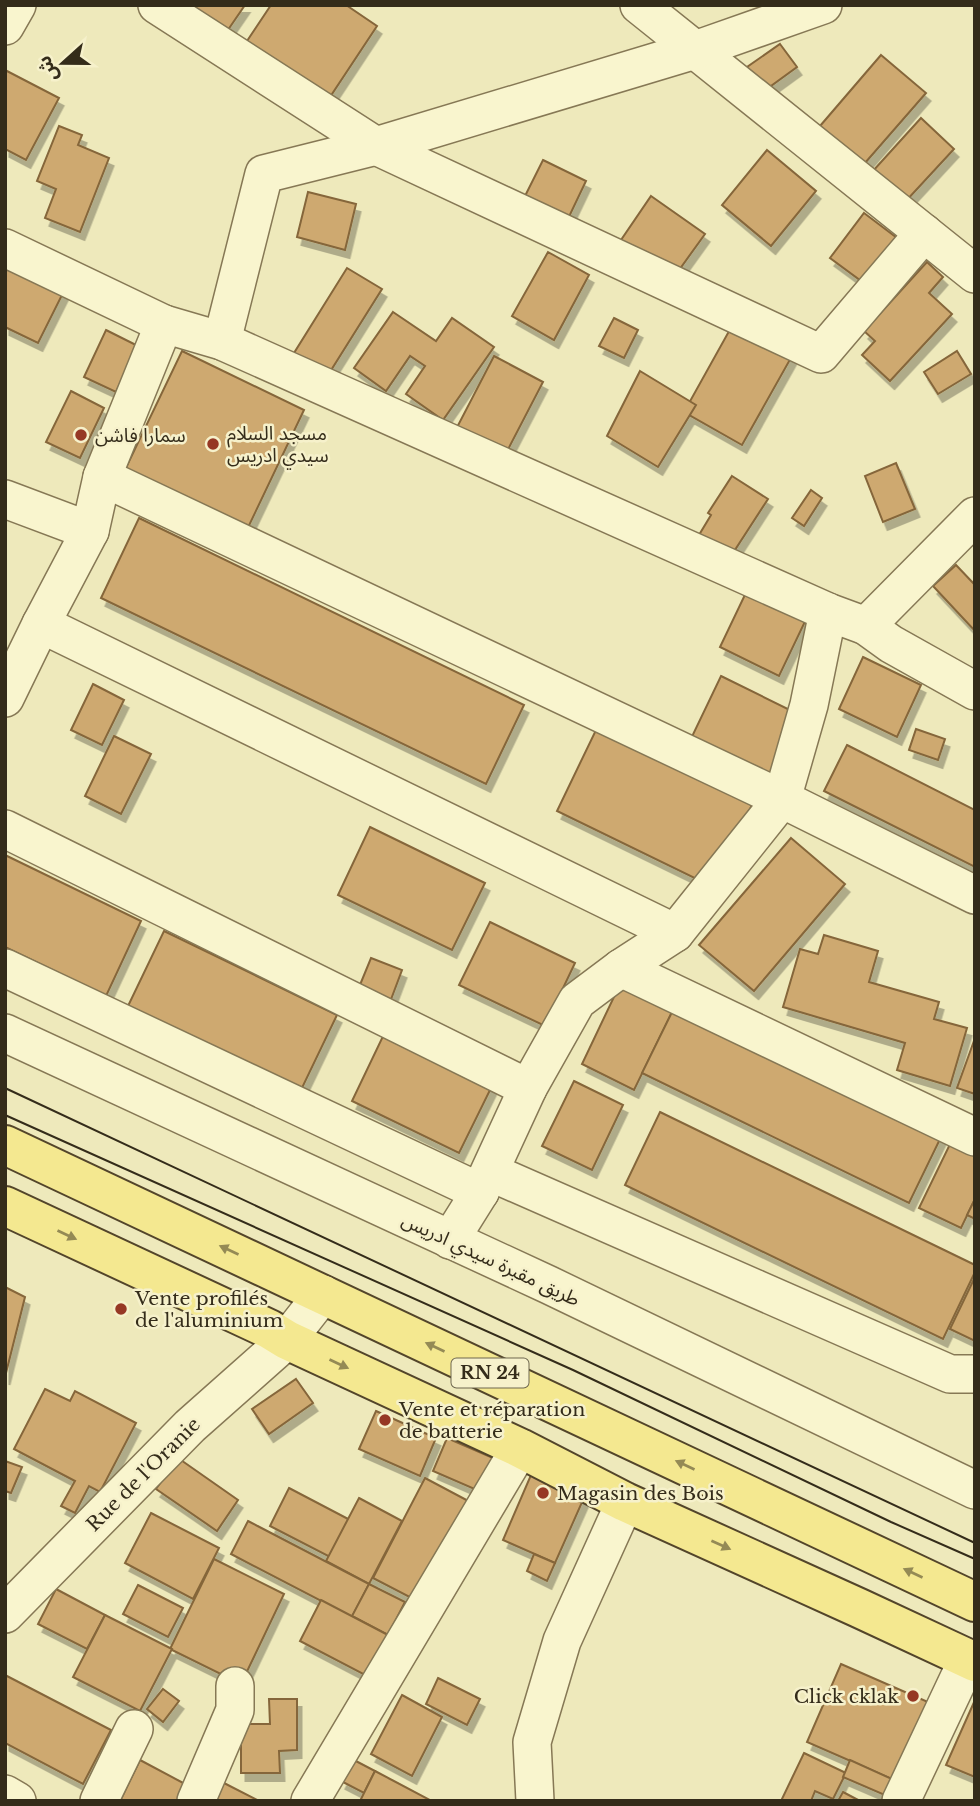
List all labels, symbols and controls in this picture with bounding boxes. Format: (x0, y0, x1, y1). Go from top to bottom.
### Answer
north arrow (28, 28, 98, 98)
text: ش (32, 53, 63, 85)
place label: مسجد السلام سيدي ادريس (227, 422, 329, 470)
place label: سمارا فاشن (95, 424, 186, 447)
marker: سمارا فاشن (73, 427, 89, 443)
marker: مسجد السلام سيدي ادريس (205, 436, 221, 452)
street label: طريق مقبرة سيدي ادريس (397, 1208, 584, 1314)
one-way arrow (57, 1229, 77, 1241)
one-way arrow (219, 1244, 239, 1256)
place label: Vente profilés de l'aluminium (134, 1287, 283, 1332)
marker: Vente profilés de l'aluminium (113, 1301, 129, 1317)
one-way arrow (425, 1341, 445, 1353)
one-way arrow (329, 1358, 349, 1370)
road number: RN 24 (452, 1358, 528, 1388)
place label: Vente et réparation de batterie (398, 1398, 585, 1443)
marker: Vente et réparation de batterie (377, 1412, 393, 1428)
street label: Rue de l'Oranie (82, 1413, 205, 1536)
one-way arrow (675, 1459, 695, 1471)
place label: Magasin des Bois (557, 1482, 724, 1505)
marker: Magasin des Bois (535, 1485, 551, 1501)
one-way arrow (711, 1540, 732, 1551)
one-way arrow (903, 1567, 923, 1579)
place label: Click cklak (794, 1685, 899, 1708)
marker: Click cklak (905, 1688, 921, 1704)

